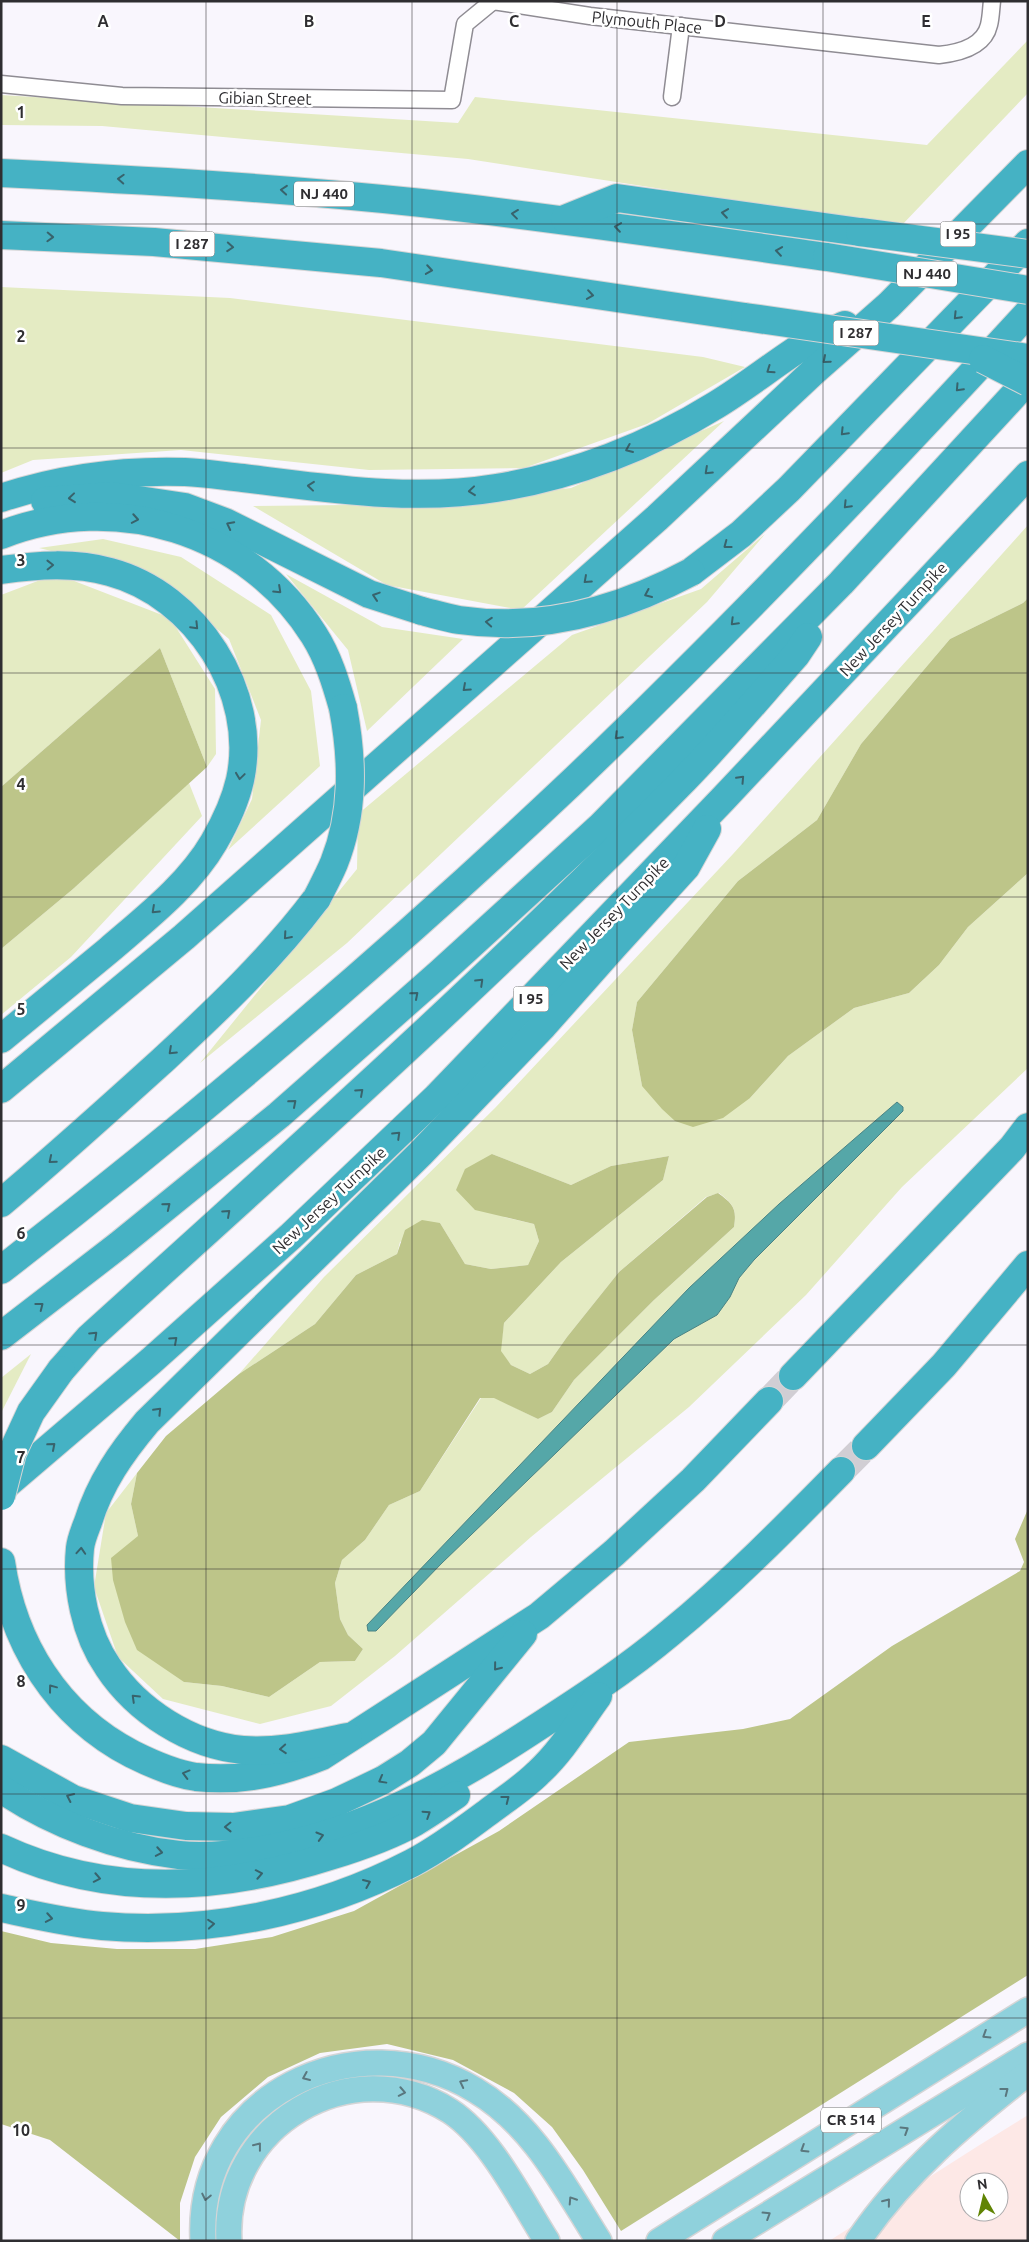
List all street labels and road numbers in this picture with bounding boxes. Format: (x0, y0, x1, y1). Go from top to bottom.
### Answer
street label: Plymouth Place (591, 7, 703, 37)
street label: Gibian Street (218, 88, 313, 108)
road number: NJ 440 (294, 182, 354, 206)
road number: I 95 (940, 222, 976, 246)
road number: I 287 (170, 232, 214, 256)
road number: NJ 440 (897, 262, 957, 286)
road number: I 287 (834, 320, 878, 346)
street label: New Jersey Turnpike (836, 558, 950, 680)
street label: New Jersey Turnpike (556, 853, 672, 973)
road number: I 95 (514, 986, 548, 1012)
street label: New Jersey Turnpike (268, 1143, 390, 1257)
road number: CR 514 (821, 2108, 881, 2132)

